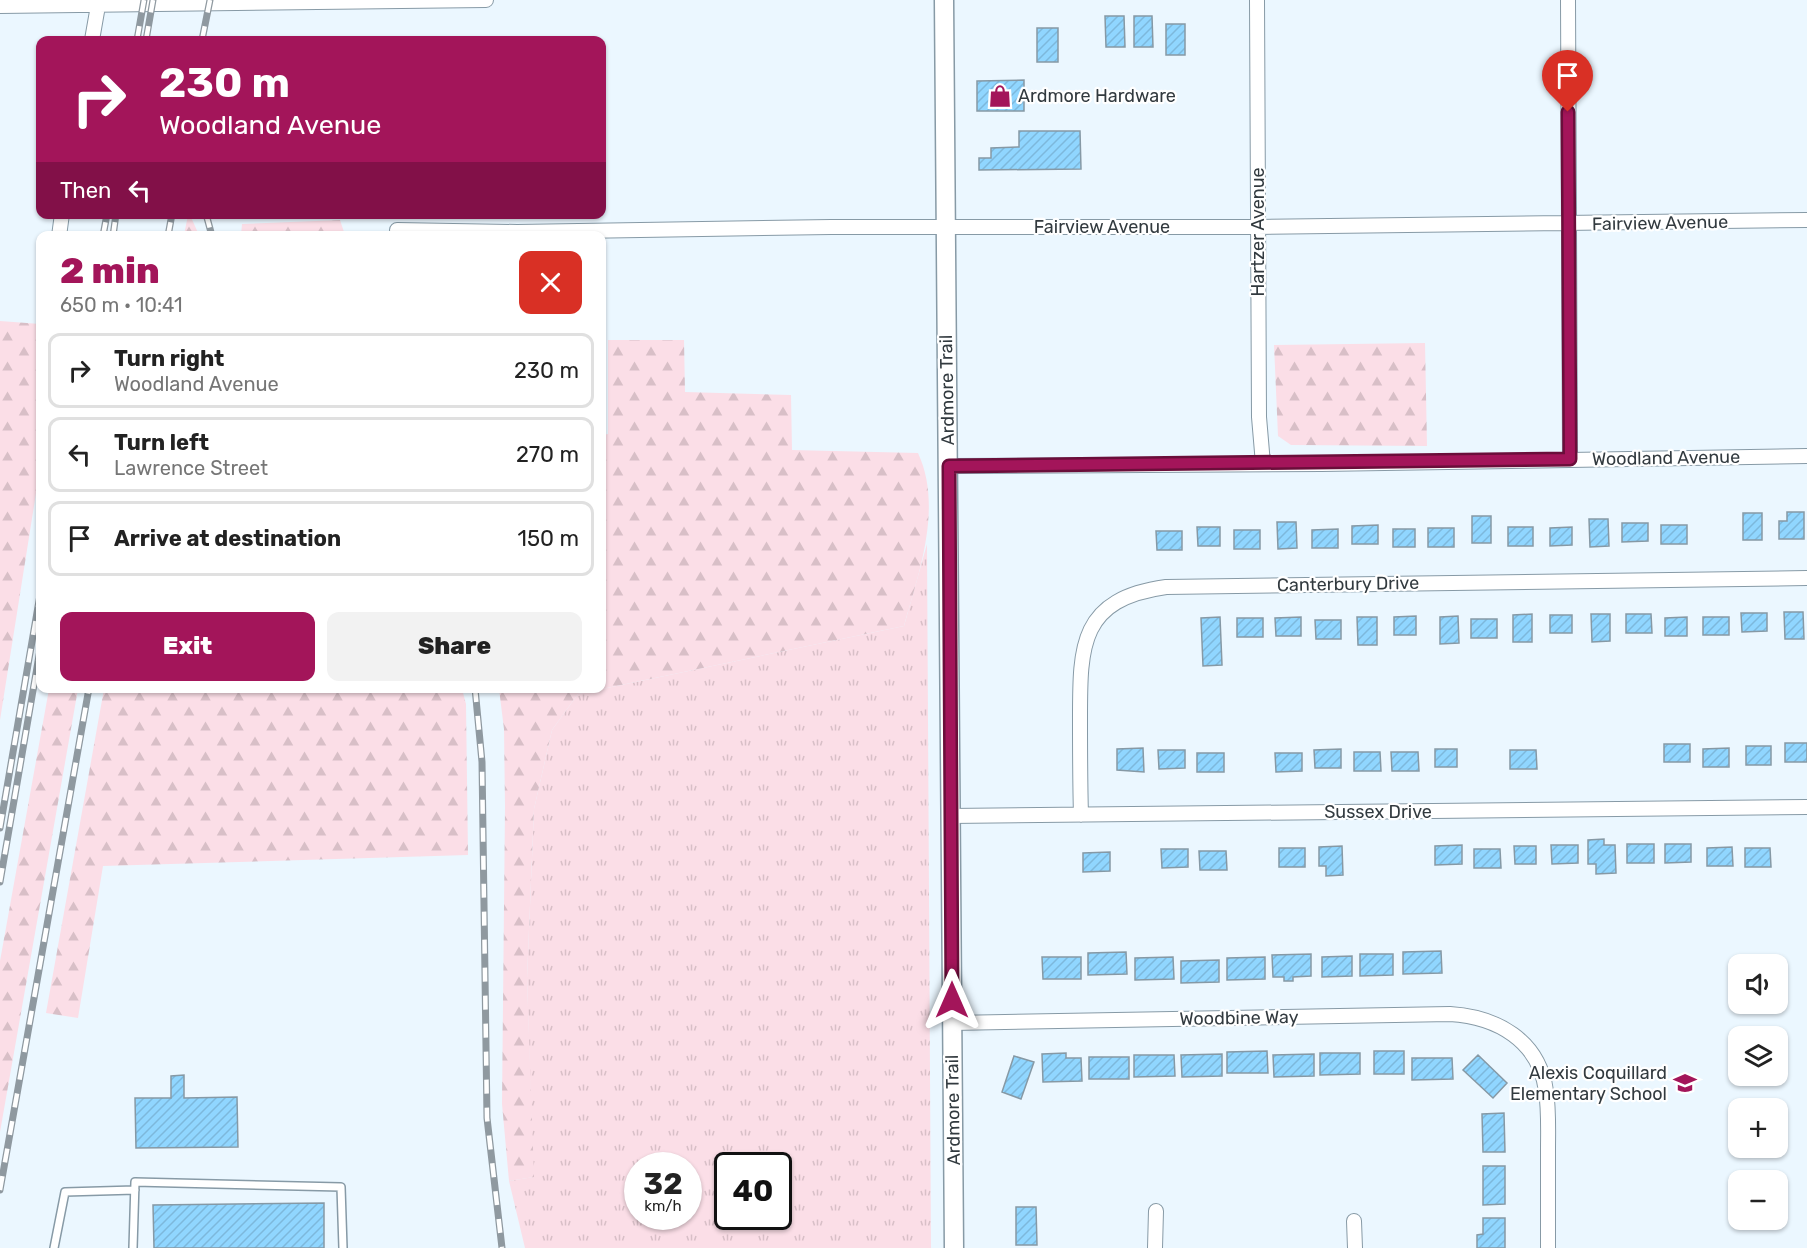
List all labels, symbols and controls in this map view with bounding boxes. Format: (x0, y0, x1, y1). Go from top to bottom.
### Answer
pin (1542, 50, 1593, 112)
text: 230 m (159, 58, 290, 108)
icon: arrive (1551, 59, 1584, 92)
icon: right (60, 60, 138, 138)
shop icon: Ardmore Hardware (987, 83, 1013, 109)
place label: Ardmore Hardware (1018, 85, 1176, 107)
text: Woodland Avenue (159, 109, 381, 141)
street label: Hartzer Avenue (1247, 167, 1269, 297)
icon: left (123, 174, 156, 207)
text: Then (60, 177, 111, 204)
street label: Fairview Avenue (1592, 211, 1728, 235)
street label: Fairview Avenue (1034, 216, 1170, 238)
text: 2 min (60, 249, 160, 292)
button: close (519, 251, 582, 314)
text: 650 m · 10:41 (60, 293, 183, 317)
street label: Ardmore Trail (935, 334, 959, 446)
text: Turn right (114, 345, 224, 372)
icon: right (63, 354, 96, 387)
text: 230 m (514, 357, 579, 384)
text: Woodland Avenue (114, 372, 279, 396)
text: Turn left (114, 429, 209, 456)
icon: left (63, 438, 96, 471)
text: 270 m (516, 441, 579, 468)
street label: Woodland Avenue (1592, 446, 1740, 470)
text: Lawrence Street (114, 456, 268, 480)
icon: arrive (63, 522, 96, 555)
text: Arrive at destination (114, 525, 341, 552)
text: 150 m (518, 525, 579, 552)
street label: Canterbury Drive (1277, 572, 1419, 596)
button: Exit (60, 612, 315, 681)
button: Share (327, 612, 582, 681)
street label: Sussex Drive (1324, 801, 1432, 823)
map controls (1728, 954, 1788, 1230)
button: sound (1728, 954, 1788, 1014)
position arrow (920, 968, 984, 1032)
street label: Woodbine Way (1179, 1006, 1299, 1030)
button: layers (1728, 1026, 1788, 1086)
street label: Ardmore Trail (941, 1054, 965, 1166)
place label: Alexis Coquillard Elementary School (1510, 1062, 1667, 1105)
school or university icon: Alexis Coquillard Elementary School (1672, 1070, 1698, 1096)
button: + (1728, 1098, 1788, 1158)
speed limit sign: 40 (714, 1152, 792, 1230)
text: 32 (643, 1166, 683, 1202)
button: − (1728, 1170, 1788, 1230)
text: km/h (644, 1197, 682, 1215)

